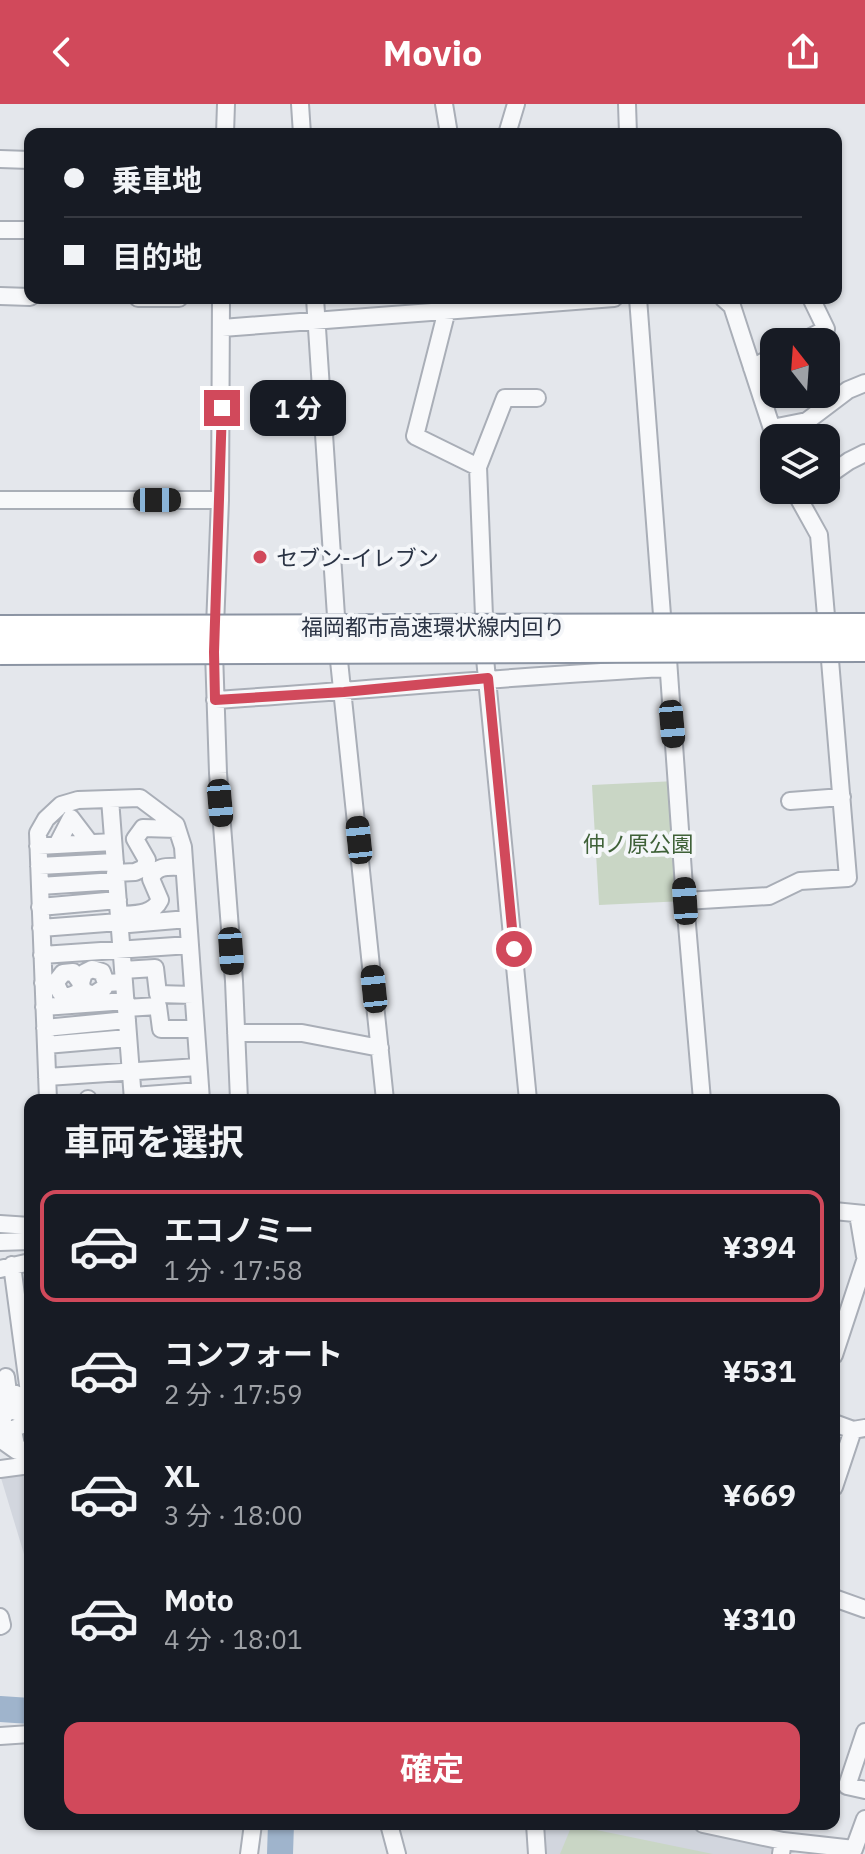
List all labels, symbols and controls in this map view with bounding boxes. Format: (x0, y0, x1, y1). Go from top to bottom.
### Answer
text: Movio (383, 29, 482, 76)
icon: back (40, 30, 84, 74)
icon: share (781, 30, 825, 74)
text: 乗車地 (112, 160, 202, 199)
text: 目的地 (112, 237, 202, 276)
north arrow (760, 328, 840, 408)
map controls (760, 328, 840, 504)
callout: 1 分 (250, 380, 346, 436)
route end (204, 390, 240, 426)
text: 1 分 (274, 391, 322, 425)
button: layers (760, 424, 840, 504)
car (133, 488, 181, 512)
place label: セブン-イレブン (276, 543, 439, 572)
marker: セブン-イレブン (251, 548, 269, 566)
street label: 福岡都市高速環状線内回り (301, 612, 565, 641)
car (658, 699, 686, 749)
car (206, 778, 234, 828)
car (345, 815, 373, 865)
park label: 仲ノ原公園 (583, 829, 693, 858)
car (671, 876, 699, 926)
car (217, 926, 245, 976)
route start (496, 931, 532, 967)
car (360, 964, 388, 1014)
text: 車両を選択 (64, 1118, 244, 1165)
icon: car (68, 1210, 140, 1282)
text: エコノミー (164, 1210, 314, 1249)
text: ¥394 (723, 1227, 796, 1266)
text: 1 分 · 17:58 (164, 1253, 302, 1287)
icon: car (68, 1334, 140, 1406)
text: コンフォート (164, 1334, 343, 1373)
text: ¥531 (723, 1351, 796, 1390)
text: 2 分 · 17:59 (164, 1377, 302, 1411)
text: XL (164, 1456, 200, 1495)
icon: car (68, 1458, 140, 1530)
text: ¥669 (723, 1475, 796, 1514)
text: 3 分 · 18:00 (164, 1498, 302, 1532)
text: Moto (164, 1580, 234, 1619)
icon: car (68, 1582, 140, 1654)
text: ¥310 (723, 1599, 796, 1638)
text: 4 分 · 18:01 (164, 1622, 302, 1656)
button: 確定 (64, 1722, 800, 1814)

